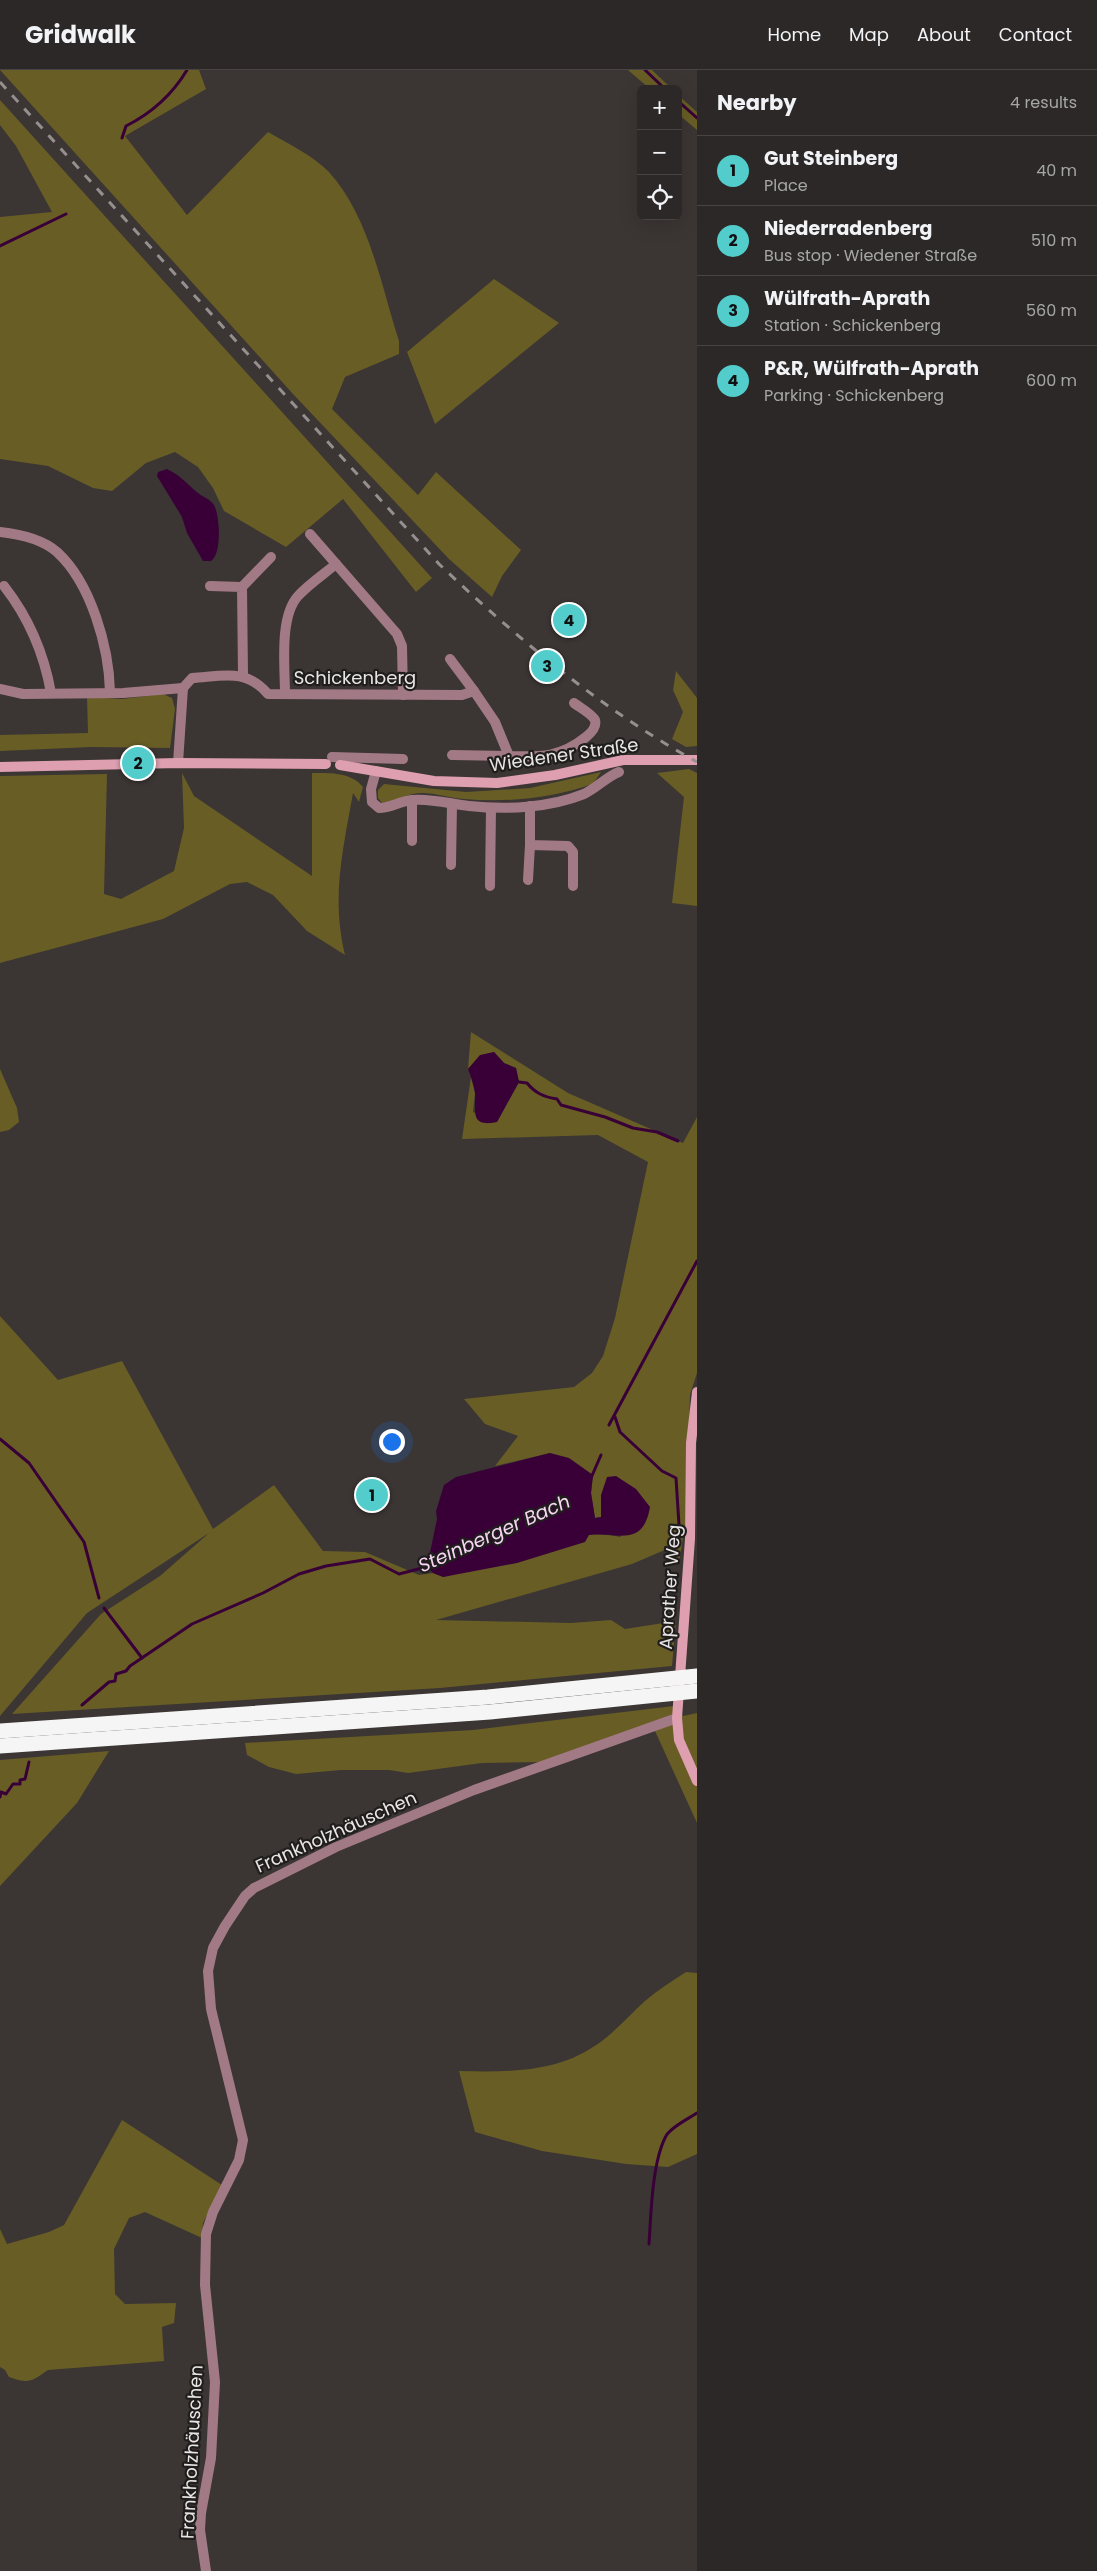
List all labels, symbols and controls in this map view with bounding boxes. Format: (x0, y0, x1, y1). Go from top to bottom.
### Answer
text: Gridwalk (25, 18, 136, 51)
text: Home (767, 22, 821, 47)
text: Map (849, 22, 889, 47)
text: About (917, 22, 971, 47)
text: Contact (999, 22, 1072, 47)
map controls (637, 85, 682, 220)
button: + (637, 85, 682, 130)
text: Nearby (717, 88, 797, 117)
text: 4 results (1010, 91, 1077, 114)
button: − (637, 130, 682, 175)
text: Gut Steinberg (764, 145, 898, 172)
text: 1 (730, 159, 736, 182)
text: 40 m (1036, 159, 1077, 182)
text: Place (764, 174, 808, 197)
button: locate (637, 175, 682, 220)
text: Niederradenberg (764, 215, 932, 242)
text: 2 (728, 229, 738, 252)
text: 510 m (1031, 229, 1077, 252)
text: Bus stop · Wiedener Straße (764, 244, 977, 267)
text: Wülfrath-Aprath (764, 285, 930, 312)
text: 3 (728, 299, 738, 322)
text: 560 m (1026, 299, 1077, 322)
text: Station · Schickenberg (764, 314, 941, 337)
text: P&R, Wülfrath-Aprath (764, 355, 979, 382)
text: 4 (728, 369, 738, 392)
text: 600 m (1026, 369, 1077, 392)
text: Parking · Schickenberg (764, 384, 944, 407)
pin: 4 (553, 601, 585, 639)
pin: 3 (531, 647, 563, 685)
street label: Schickenberg (294, 665, 416, 690)
street label: Wiedener Straße (488, 732, 640, 777)
pin: 2 (122, 744, 154, 782)
your location (379, 1429, 405, 1455)
pin: 1 (356, 1476, 388, 1514)
water label: Steinberger Bach (414, 1488, 575, 1579)
street label: Aprather Weg (653, 1524, 686, 1650)
street label: Frankholzhäuschen (251, 1785, 420, 1878)
street label: Frankholzhäuschen (174, 2364, 209, 2540)

